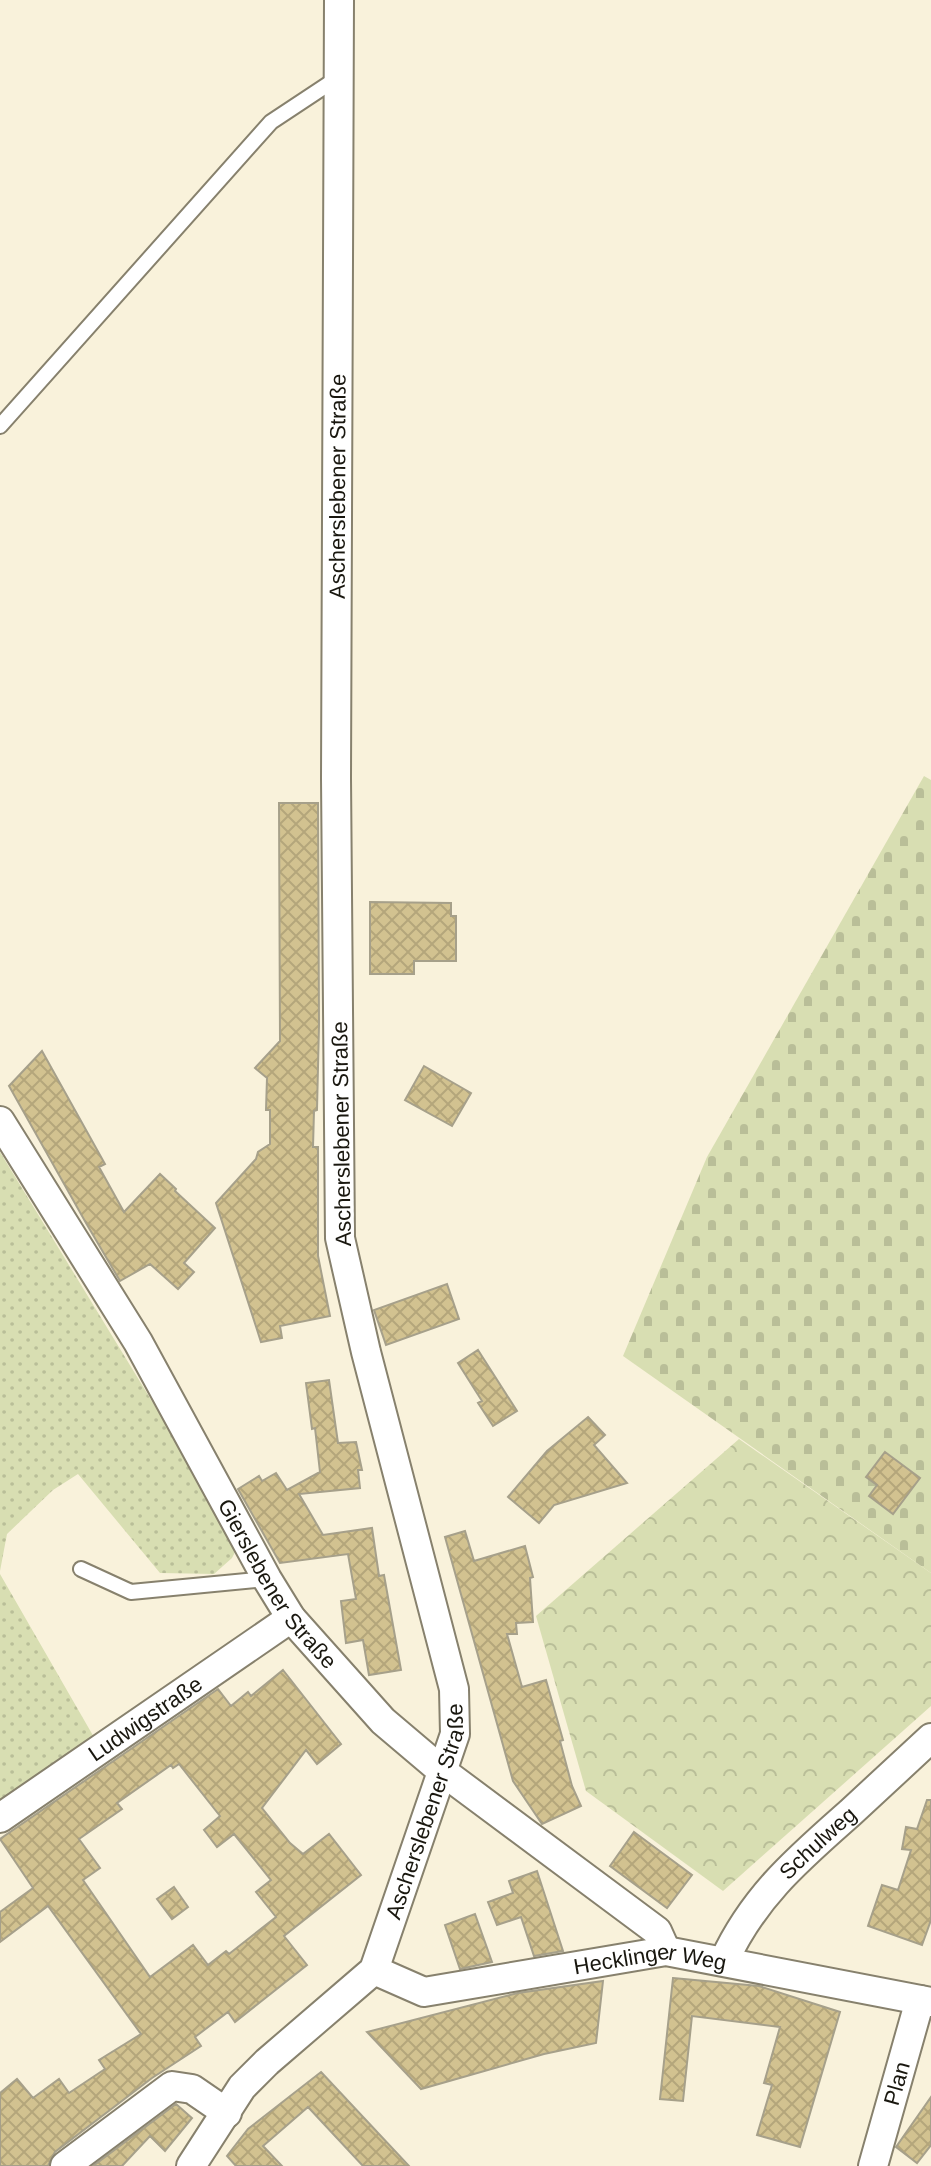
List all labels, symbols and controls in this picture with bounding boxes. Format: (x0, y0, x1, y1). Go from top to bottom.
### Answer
street label: Ascherslebener Straße (325, 374, 351, 599)
street label: Ascherslebener Straße (327, 1021, 356, 1247)
street label: Gierslebener Straße (213, 1495, 342, 1674)
street label: Ludwigstraße (84, 1671, 207, 1766)
street label: Ascherslebener Straße (380, 1703, 469, 1922)
street label: Schulweg (774, 1802, 861, 1885)
street label: Hecklinger Weg (572, 1939, 729, 1979)
street label: Plan (879, 2059, 915, 2108)

